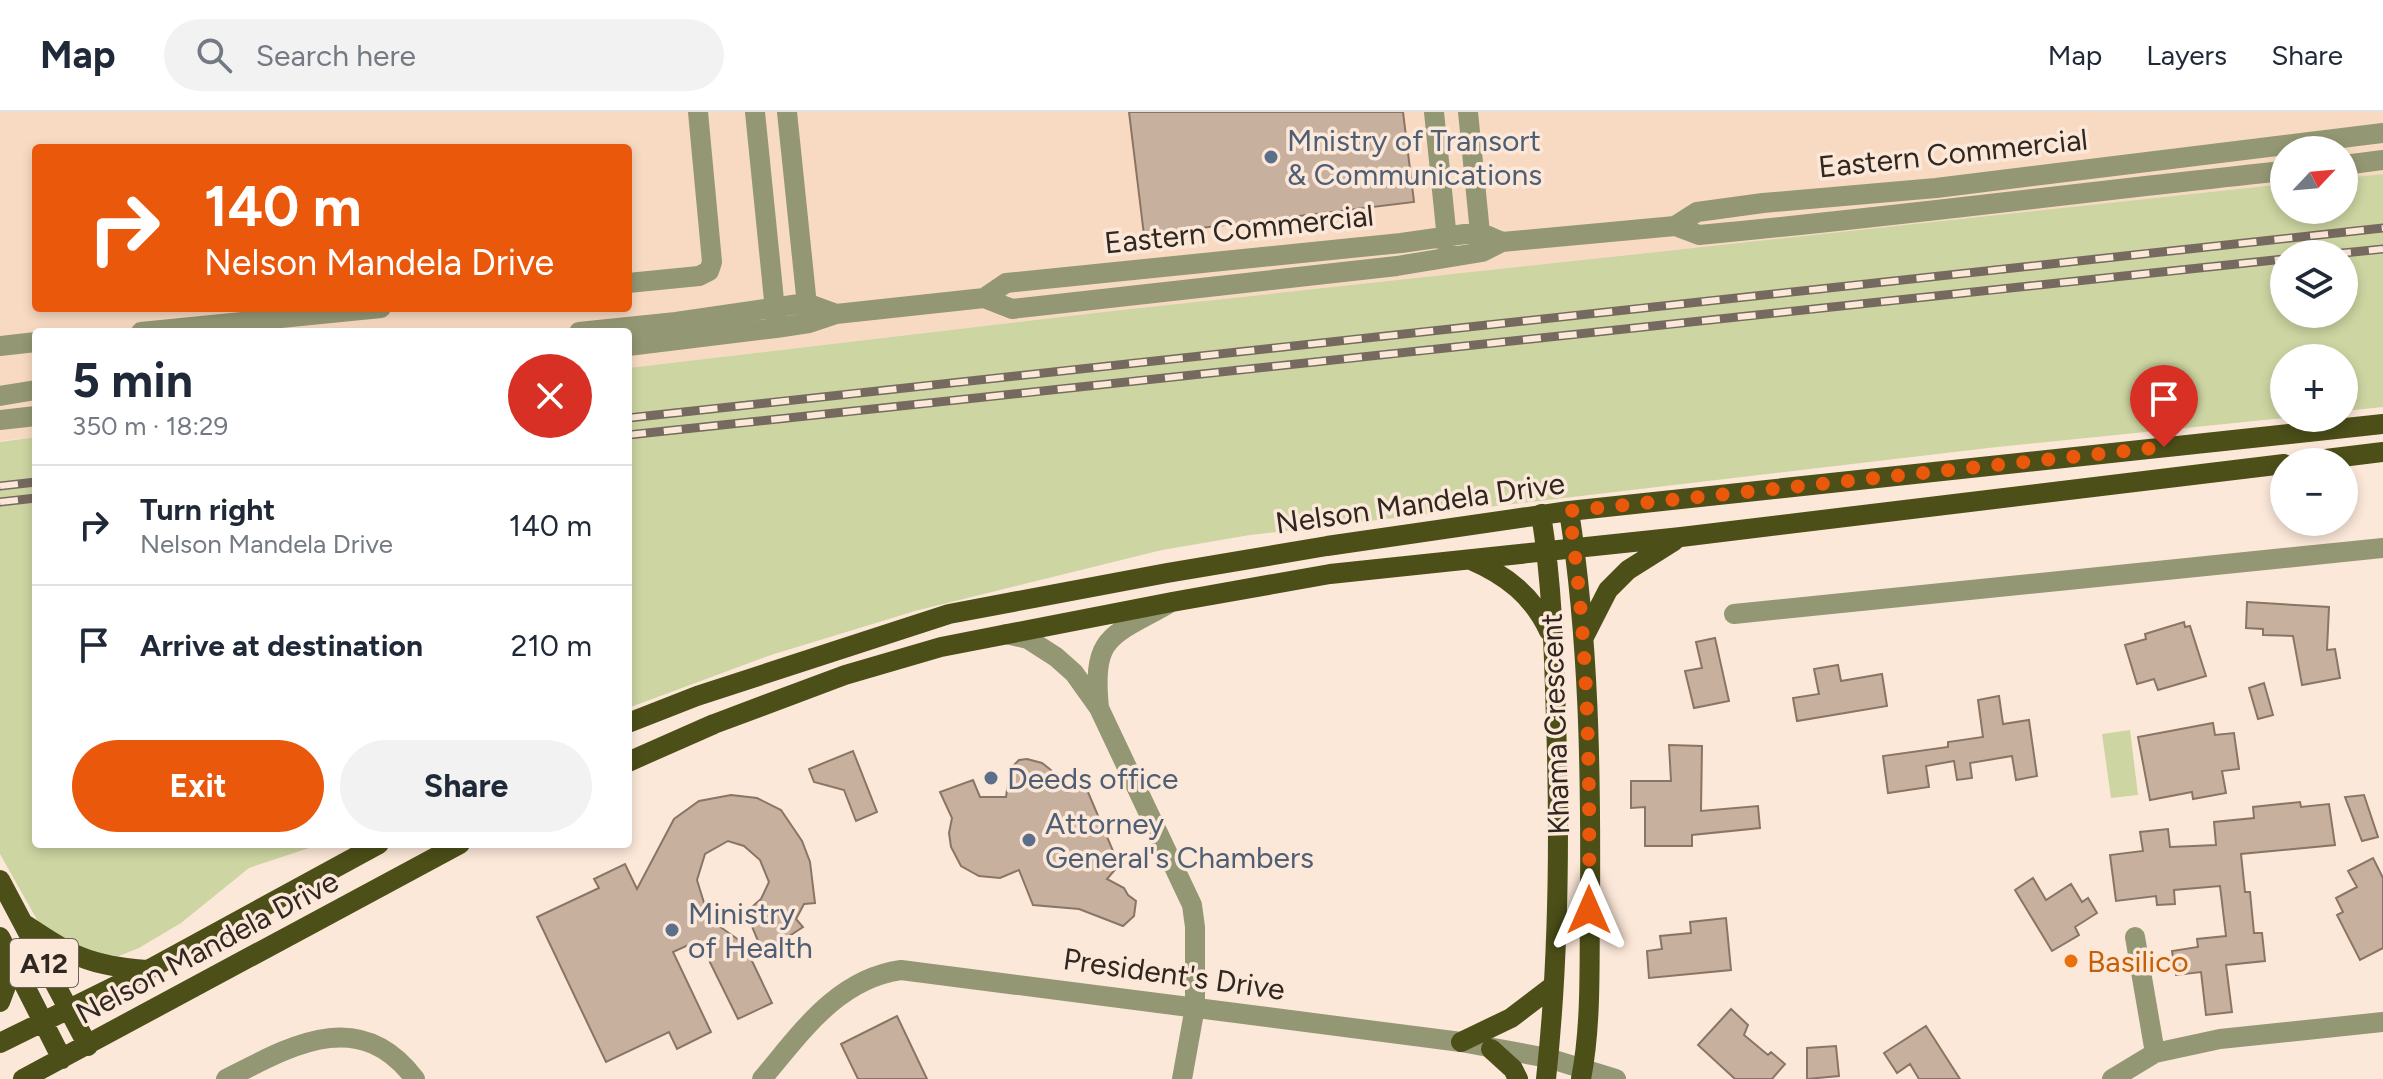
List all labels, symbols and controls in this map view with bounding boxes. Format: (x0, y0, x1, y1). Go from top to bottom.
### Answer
search box (164, 19, 724, 91)
text: Map (40, 32, 116, 78)
icon: search (192, 33, 236, 77)
text: Search here (256, 37, 416, 74)
text: Map (2048, 38, 2102, 72)
text: Layers (2146, 38, 2227, 72)
text: Share (2271, 38, 2343, 72)
street label: Eastern Commercial (1816, 120, 2090, 186)
place label: Mnistry of Transort & Communications (1287, 122, 1542, 193)
north arrow (2270, 136, 2358, 224)
map controls (2270, 136, 2358, 536)
marker: Mnistry of Transort & Communications (1262, 148, 1280, 166)
text: 140 m (204, 173, 362, 240)
icon: right (72, 176, 176, 280)
street label: Eastern Commercial (1102, 196, 1376, 262)
button: layers (2270, 240, 2358, 328)
text: Nelson Mandela Drive (204, 241, 554, 284)
button: + (2270, 344, 2358, 432)
text: 5 min (72, 351, 193, 409)
button: close (508, 354, 592, 438)
pin (2130, 365, 2198, 447)
icon: arrive (2142, 377, 2186, 421)
text: 350 m · 18:29 (72, 410, 228, 442)
button: − (2270, 448, 2358, 536)
street label: Nelson Mandela Drive (1273, 464, 1567, 542)
text: Turn right (140, 491, 275, 528)
icon: right (72, 503, 116, 547)
text: 140 m (509, 507, 592, 544)
text: Nelson Mandela Drive (140, 528, 393, 560)
street label: Khama Crescent (1533, 613, 1577, 835)
icon: arrive (72, 623, 116, 667)
text: Arrive at destination (140, 627, 423, 664)
text: 210 m (511, 627, 592, 664)
button: Exit (72, 740, 324, 832)
button: Share (340, 740, 592, 832)
place label: Deeds office (1007, 760, 1178, 797)
marker: Deeds office (982, 769, 1000, 787)
place label: Attorney General's Chambers (1045, 805, 1314, 876)
marker: Attorney General's Chambers (1020, 831, 1038, 849)
street label: Nelson Mandela Drive (69, 862, 345, 1032)
position arrow (1547, 868, 1631, 952)
place label: Ministry of Health (688, 895, 813, 966)
marker: Ministry of Health (663, 921, 681, 939)
road number: A12 (10, 939, 78, 987)
street label: President's Drive (1061, 940, 1287, 1008)
place label: Basilico (2087, 943, 2189, 980)
marker: Basilico (2062, 952, 2080, 970)

